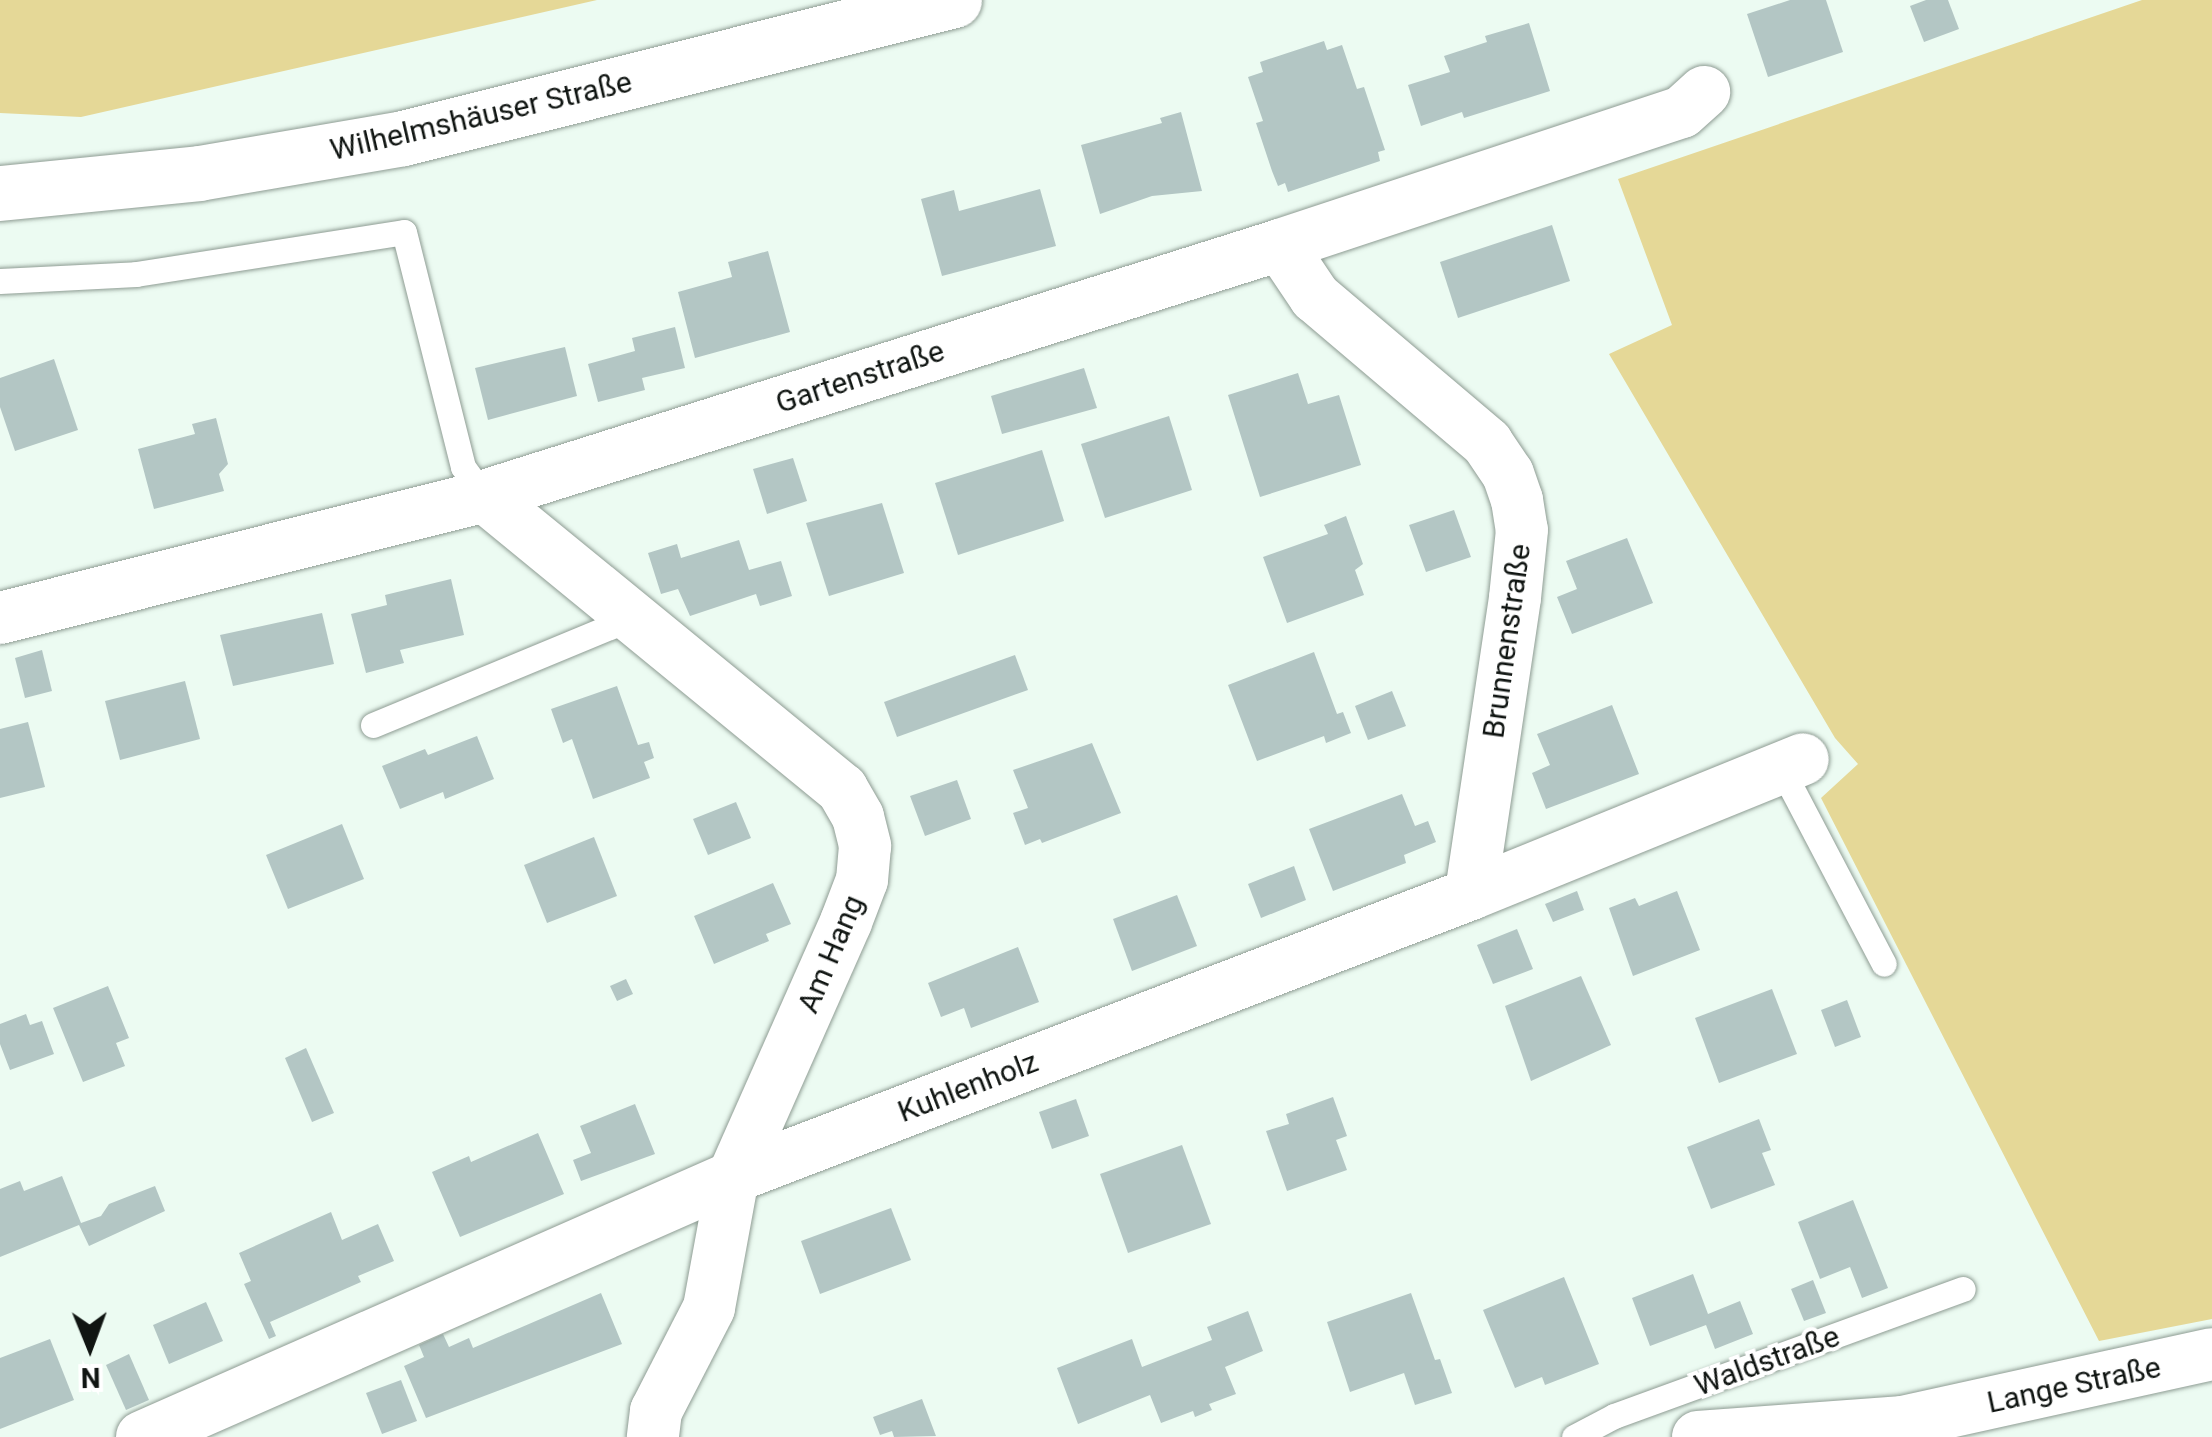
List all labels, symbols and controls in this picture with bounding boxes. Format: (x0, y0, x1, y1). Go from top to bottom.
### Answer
street label: Wilhelmshäuser Straße (327, 64, 635, 168)
street label: Gartenstraße (771, 333, 949, 421)
street label: Brunnenstraße (1476, 541, 1538, 741)
street label: Am Hang (790, 890, 872, 1018)
street label: Kuhlenholz (893, 1044, 1043, 1130)
north arrow (40, 1297, 140, 1397)
street label: Waldstraße (1690, 1318, 1844, 1404)
street label: Lange Straße (1984, 1349, 2164, 1421)
text: N (80, 1361, 101, 1394)

